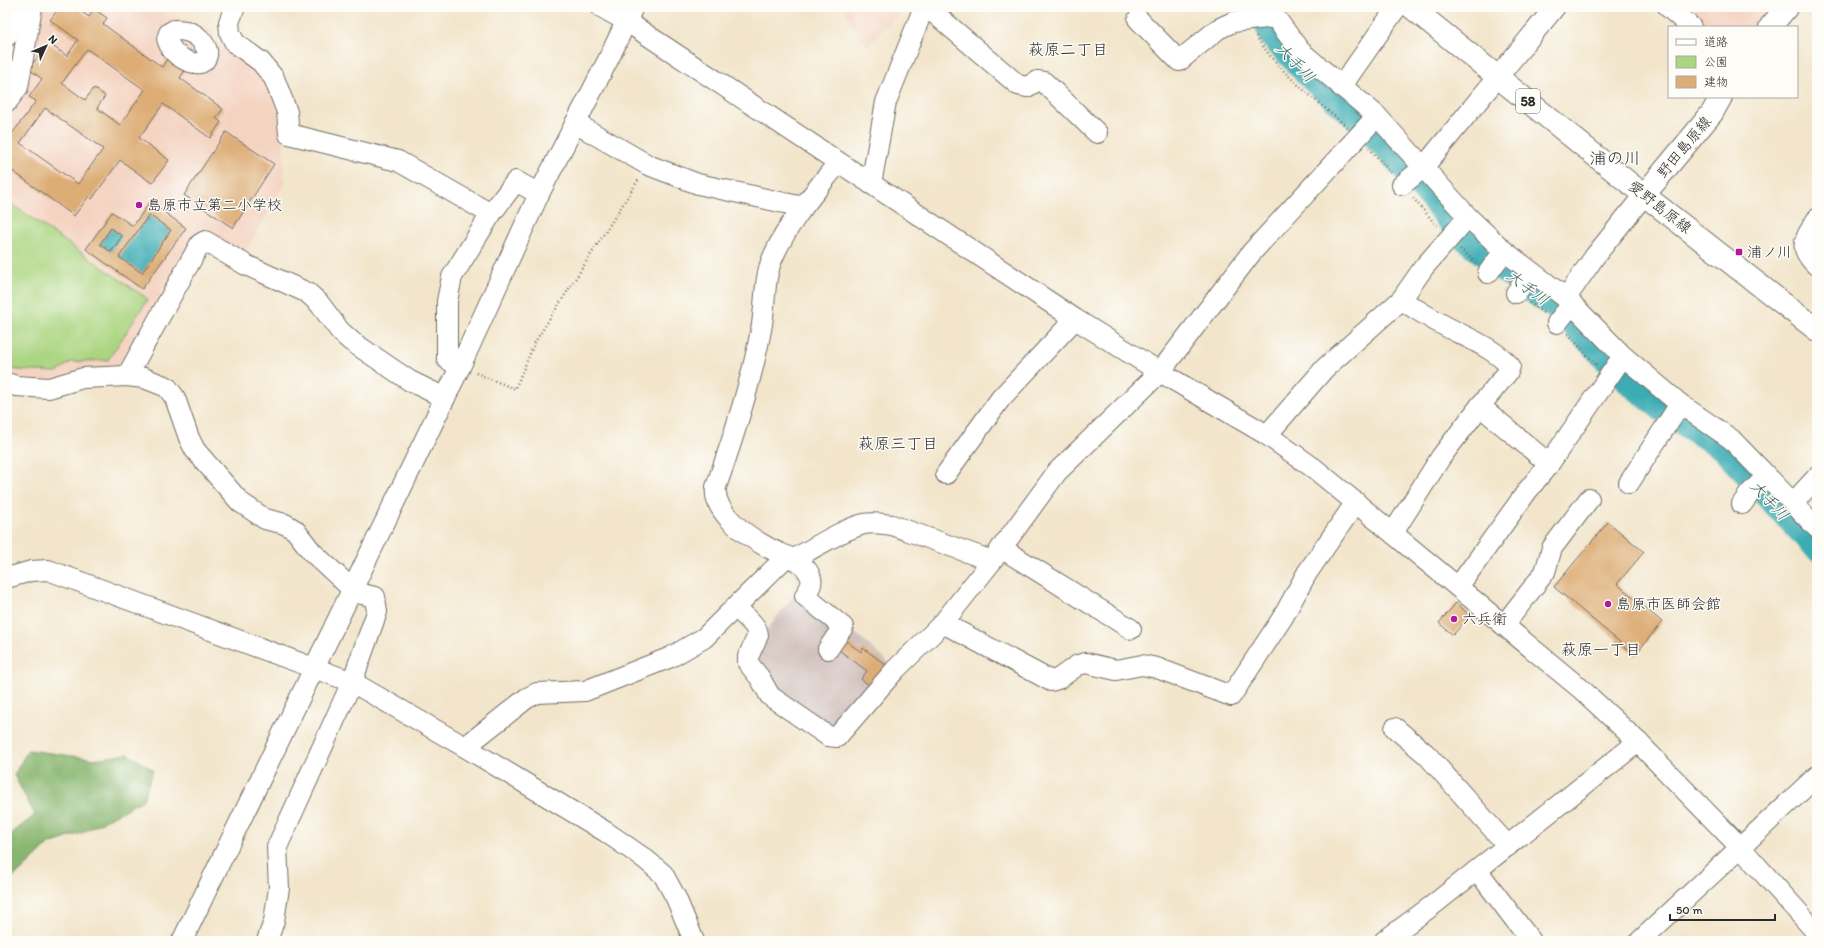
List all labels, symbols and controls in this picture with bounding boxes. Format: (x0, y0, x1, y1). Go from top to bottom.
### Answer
north arrow (26, 26, 66, 66)
legend (1668, 26, 1798, 98)
text: N (46, 32, 60, 47)
text: 道路 (1704, 35, 1728, 49)
water label: 大手川 (1272, 38, 1319, 86)
district label: 萩原二丁目 (1028, 40, 1108, 59)
text: 公園 (1704, 55, 1728, 69)
text: 建物 (1704, 75, 1728, 89)
road number: 58 (1516, 89, 1540, 113)
street label: 野田島原線 (1653, 112, 1715, 182)
district label: 浦の川 (1590, 148, 1641, 168)
street label: 愛野島原線 (1625, 177, 1695, 237)
place label: 島原市立第二小学校 (147, 196, 282, 214)
marker: 島原市立第二小学校 (134, 200, 144, 210)
place label: 浦ノ川 (1747, 243, 1792, 261)
marker: 浦ノ川 (1734, 247, 1744, 257)
water label: 大手川 (1503, 265, 1553, 309)
district label: 萩原三丁目 (858, 434, 938, 453)
water label: 大手川 (1746, 476, 1793, 524)
place label: 島原市医師会館 (1616, 595, 1721, 613)
marker: 島原市医師会館 (1603, 599, 1613, 609)
place label: 六兵衛 (1462, 610, 1507, 628)
marker: 六兵衛 (1449, 614, 1459, 624)
district label: 萩原一丁目 (1561, 640, 1641, 659)
scale bar (1670, 896, 1775, 922)
text: 50 m (1676, 903, 1702, 917)

